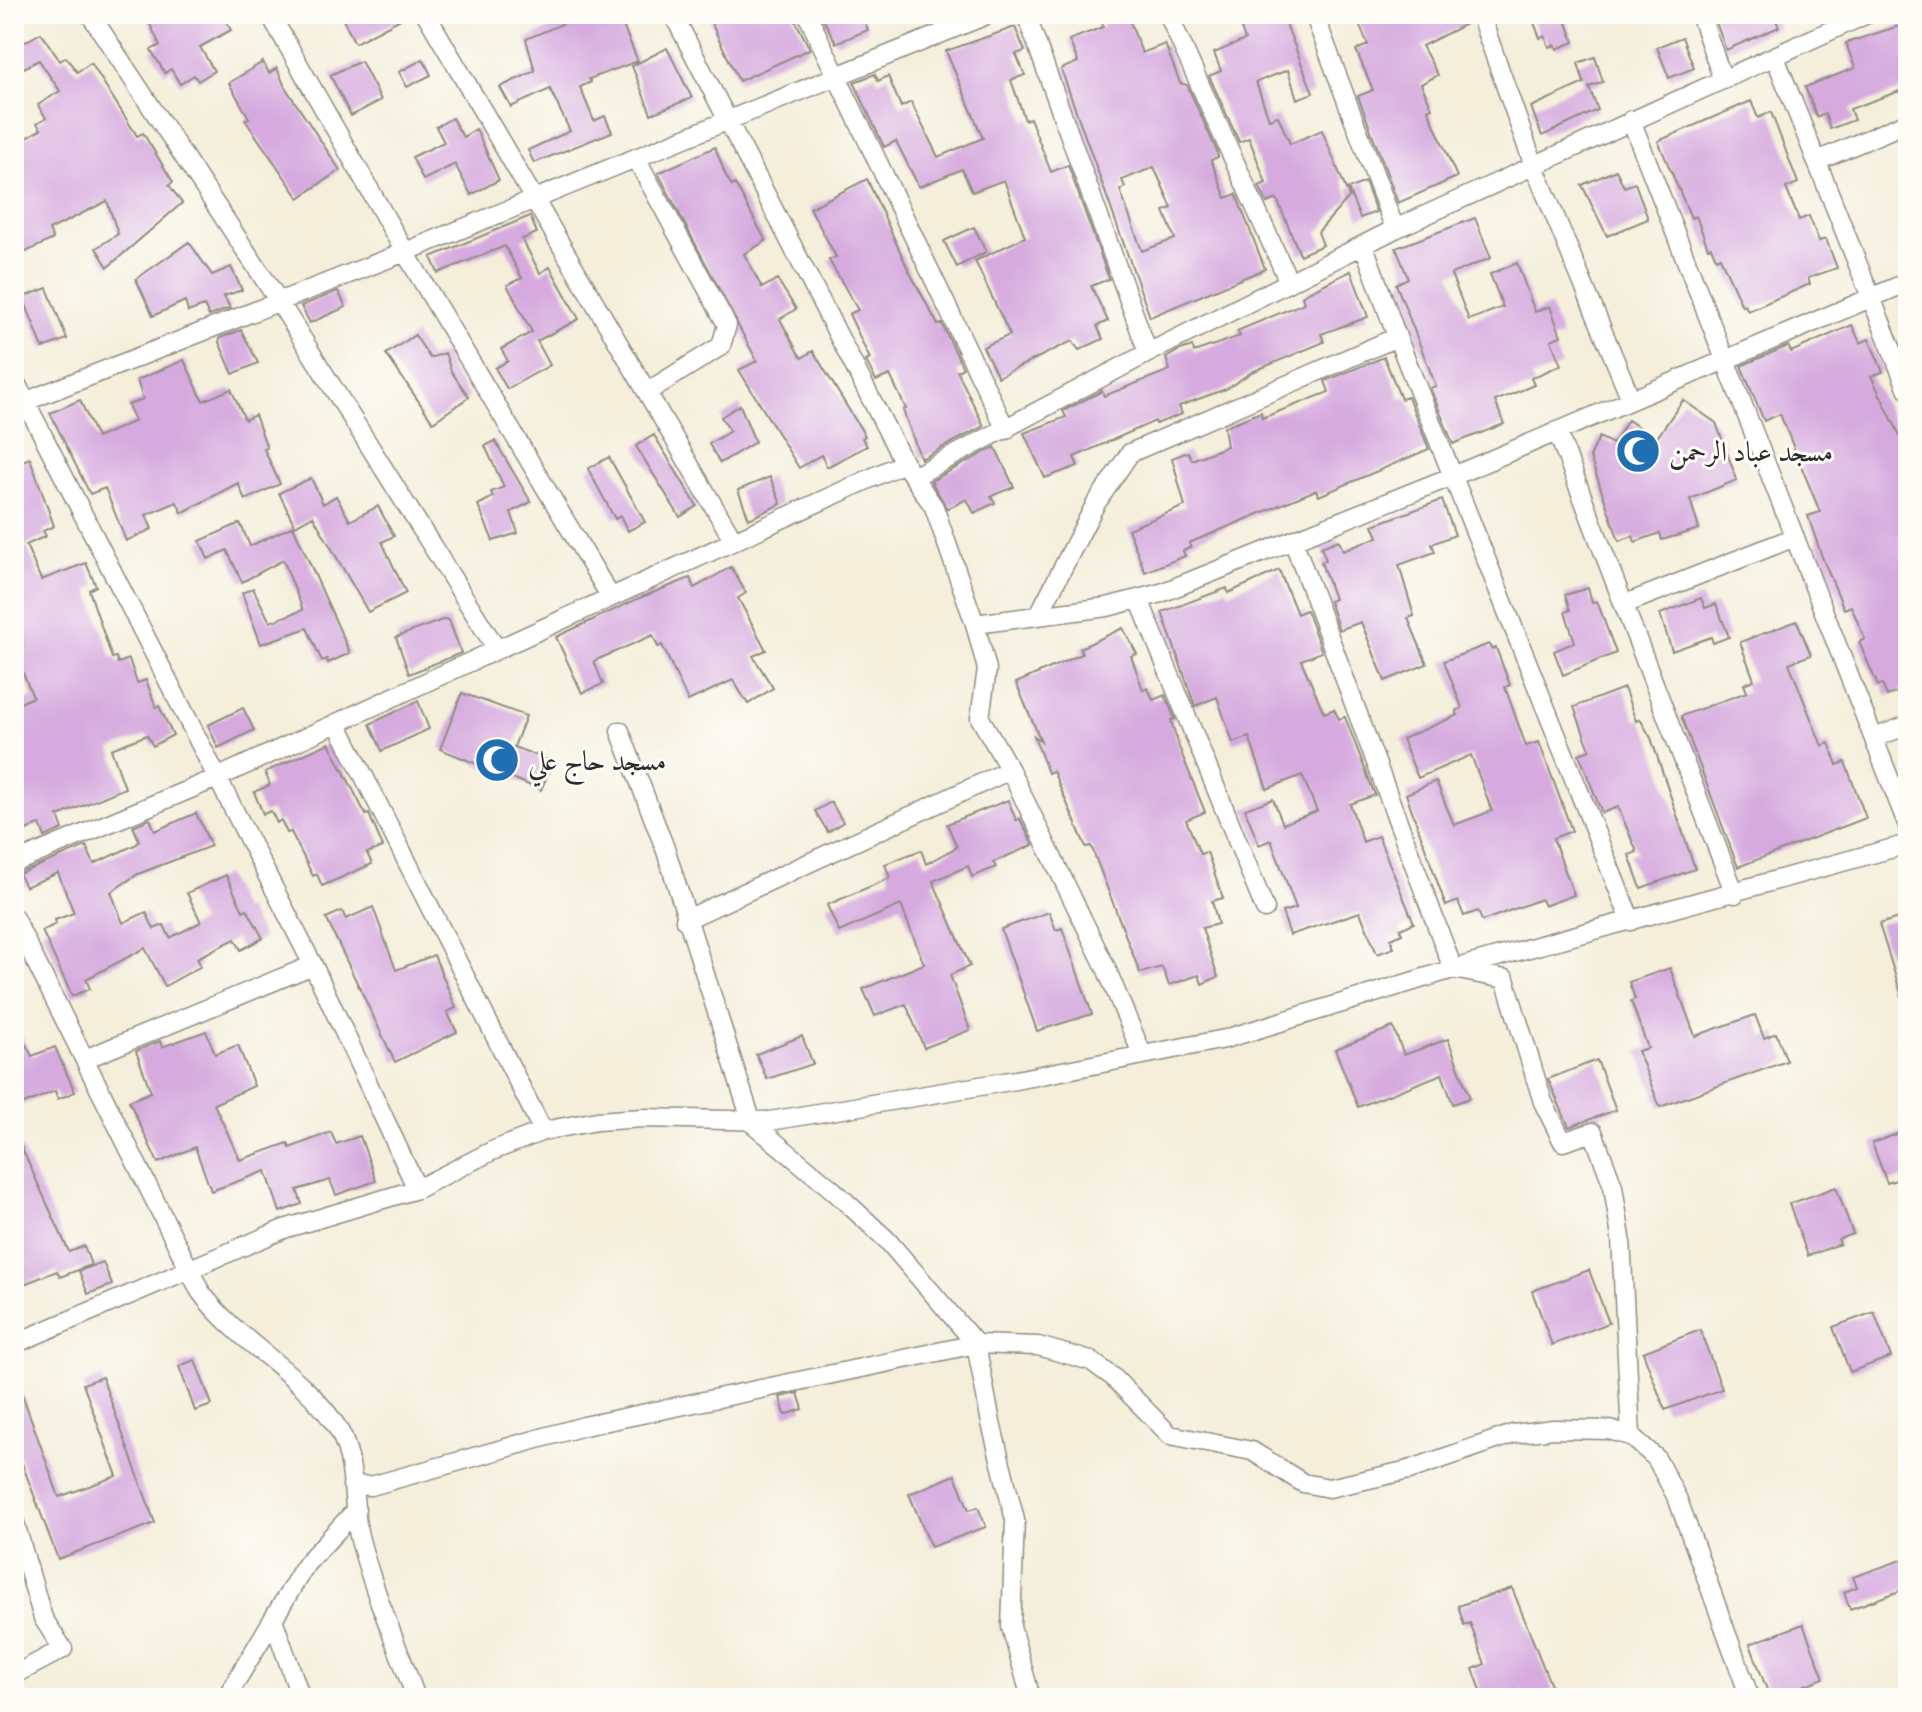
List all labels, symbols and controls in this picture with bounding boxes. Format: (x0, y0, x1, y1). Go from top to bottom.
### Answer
mosque icon: مسجد عباد الرحمن (1614, 427, 1662, 475)
place label: مسجد عباد الرحمن (1669, 434, 1833, 470)
mosque icon: مسجد حاج علي (473, 736, 521, 784)
place label: مسجد حاج علي (528, 743, 666, 787)

